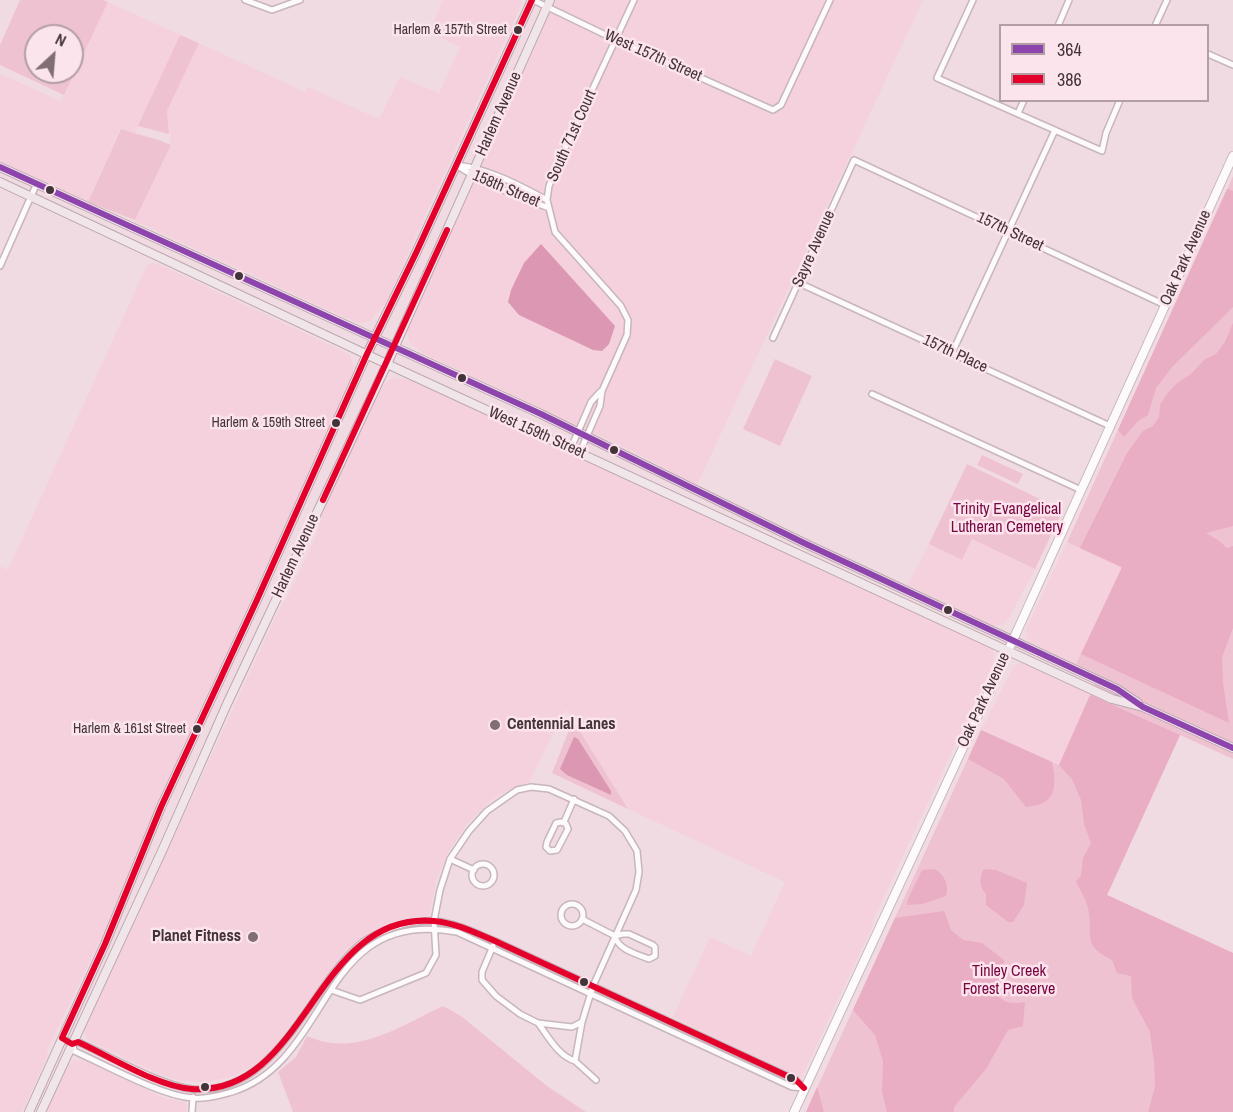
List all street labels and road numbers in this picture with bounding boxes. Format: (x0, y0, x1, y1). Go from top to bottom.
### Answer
street label: West 157th Street (601, 26, 705, 86)
street label: Harlem Avenue (472, 69, 526, 159)
street label: South 71st Court (543, 87, 601, 185)
street label: 158th Street (469, 166, 543, 212)
street label: Oak Park Avenue (1156, 207, 1216, 309)
street label: Sayre Avenue (789, 208, 839, 290)
street label: 157th Street (974, 208, 1046, 256)
street label: 157th Place (920, 331, 990, 377)
street label: West 159th Street (485, 403, 589, 463)
street label: Harlem Avenue (268, 511, 324, 601)
street label: Oak Park Avenue (954, 649, 1014, 751)

